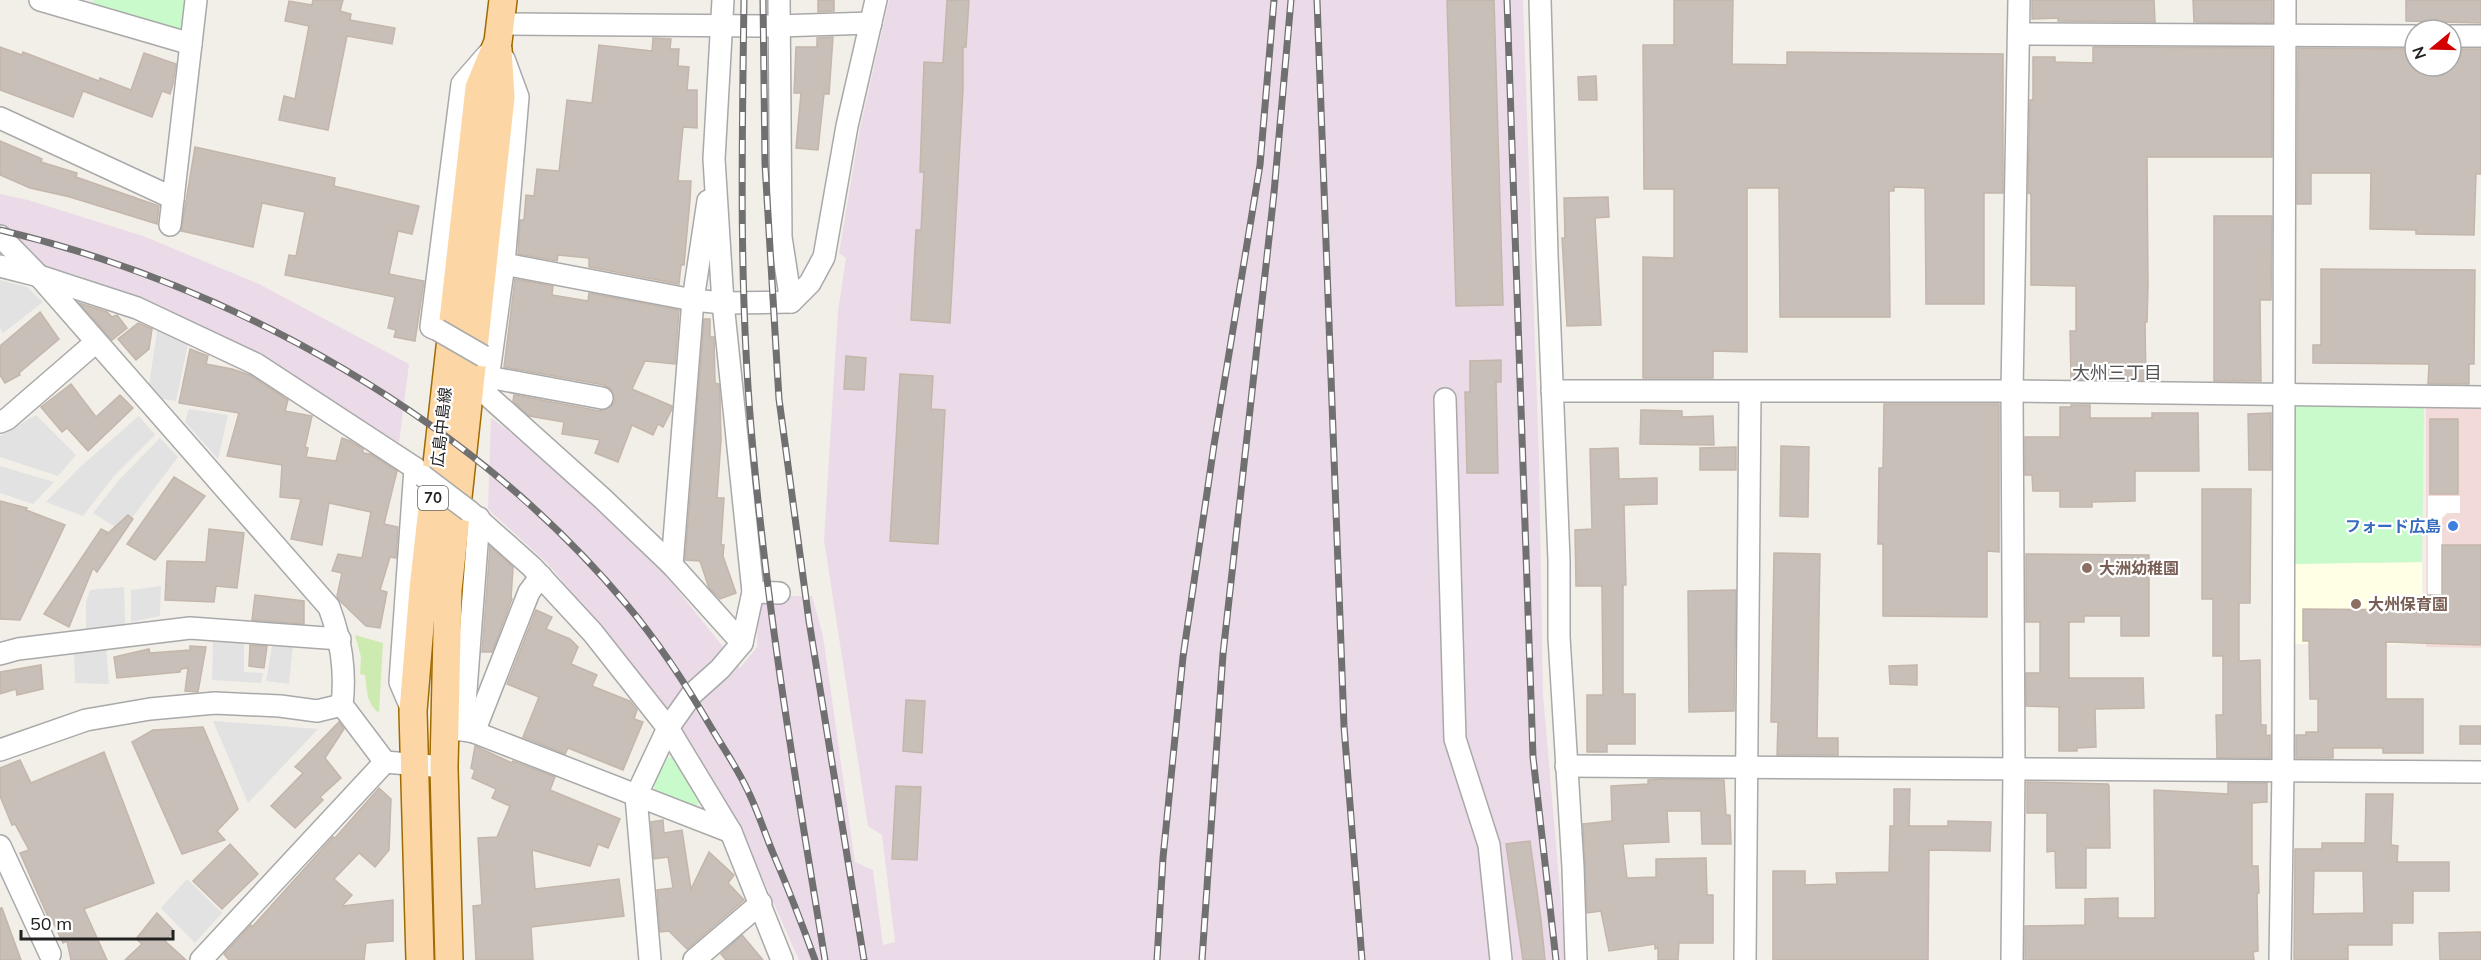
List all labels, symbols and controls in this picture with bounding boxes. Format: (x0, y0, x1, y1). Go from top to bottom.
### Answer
north arrow (2403, 18, 2463, 78)
text: N (2407, 44, 2430, 62)
district label: 大州三丁目 (2072, 361, 2162, 384)
street label: 広島中島線 (427, 386, 455, 468)
road number: 70 (418, 486, 448, 510)
place label: フォード広島 (2345, 516, 2441, 536)
marker: フォード広島 (2446, 519, 2460, 533)
place label: 大洲幼稚園 (2099, 558, 2179, 578)
marker: 大洲幼稚園 (2080, 561, 2094, 575)
place label: 大州保育園 (2368, 594, 2448, 614)
marker: 大州保育園 (2349, 597, 2363, 611)
scale bar (21, 903, 172, 941)
text: 50 m (30, 912, 72, 935)

